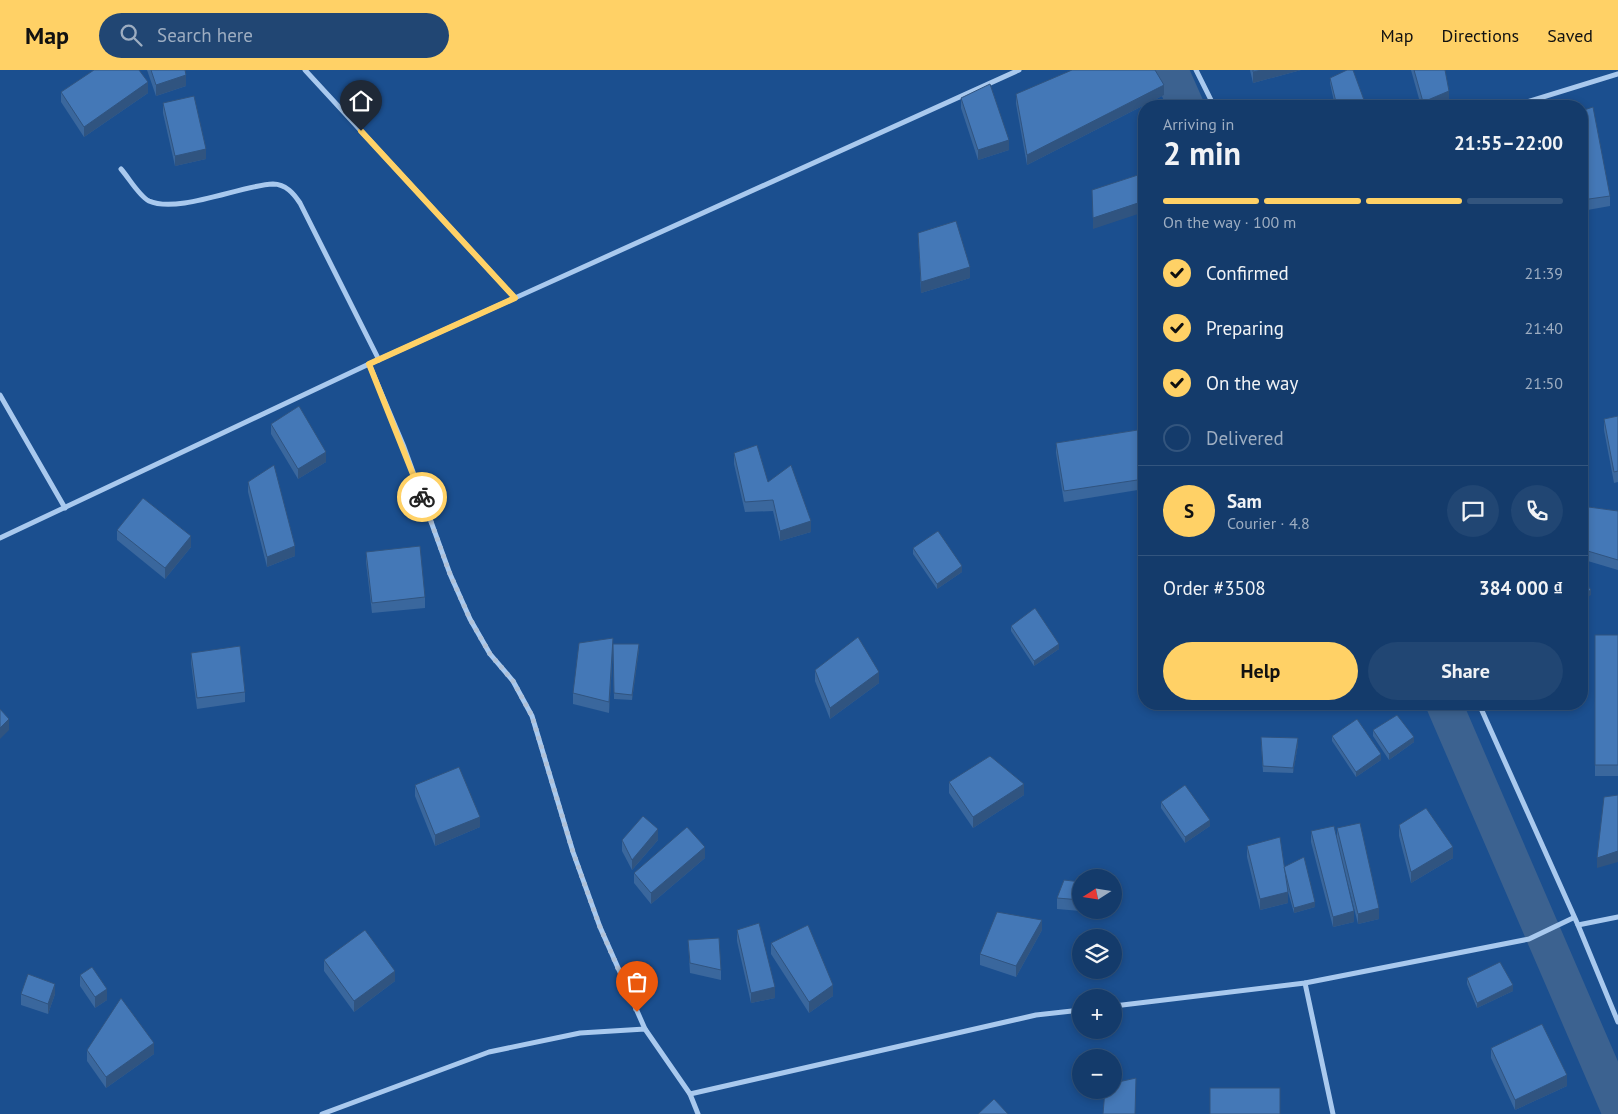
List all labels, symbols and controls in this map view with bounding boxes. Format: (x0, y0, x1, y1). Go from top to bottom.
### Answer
search box (99, 13, 449, 58)
text: Map (25, 20, 69, 51)
icon: search (117, 21, 145, 49)
text: Search here (157, 23, 253, 47)
text: Map (1381, 24, 1413, 47)
text: Directions (1441, 24, 1519, 47)
text: Saved (1547, 24, 1593, 47)
pin (340, 80, 382, 131)
icon: home (347, 87, 375, 115)
text: Arriving in (1163, 114, 1234, 134)
text: 21:55–22:00 (1454, 131, 1563, 155)
text: 2 min (1163, 132, 1241, 174)
text: On the way · 100 m (1163, 212, 1296, 232)
icon: check (1163, 259, 1191, 287)
text: Confirmed (1206, 261, 1289, 285)
text: 21:39 (1525, 263, 1563, 283)
icon: check (1163, 314, 1191, 342)
text: Preparing (1206, 316, 1284, 340)
text: 21:40 (1525, 318, 1563, 338)
icon: check (1163, 369, 1191, 397)
text: On the way (1206, 371, 1298, 395)
text: 21:50 (1525, 373, 1563, 393)
text: Delivered (1206, 426, 1284, 450)
courier (397, 472, 447, 522)
icon: bike (408, 483, 436, 511)
button: chat (1447, 485, 1499, 537)
button: phone (1511, 485, 1563, 537)
text: Sam (1227, 489, 1262, 513)
text: S (1184, 499, 1194, 523)
text: Courier · 4.8 (1227, 513, 1310, 533)
text: Order #3508 (1163, 576, 1266, 600)
text: 384 000 ₫ (1479, 576, 1563, 600)
button: Help (1163, 642, 1358, 700)
button: Share (1368, 642, 1563, 700)
north arrow (1072, 869, 1122, 919)
map controls (1072, 869, 1122, 1099)
button: layers (1072, 929, 1122, 979)
pin (616, 961, 658, 1012)
icon: bag (623, 968, 651, 996)
button: + (1072, 989, 1122, 1039)
button: − (1072, 1049, 1122, 1099)

